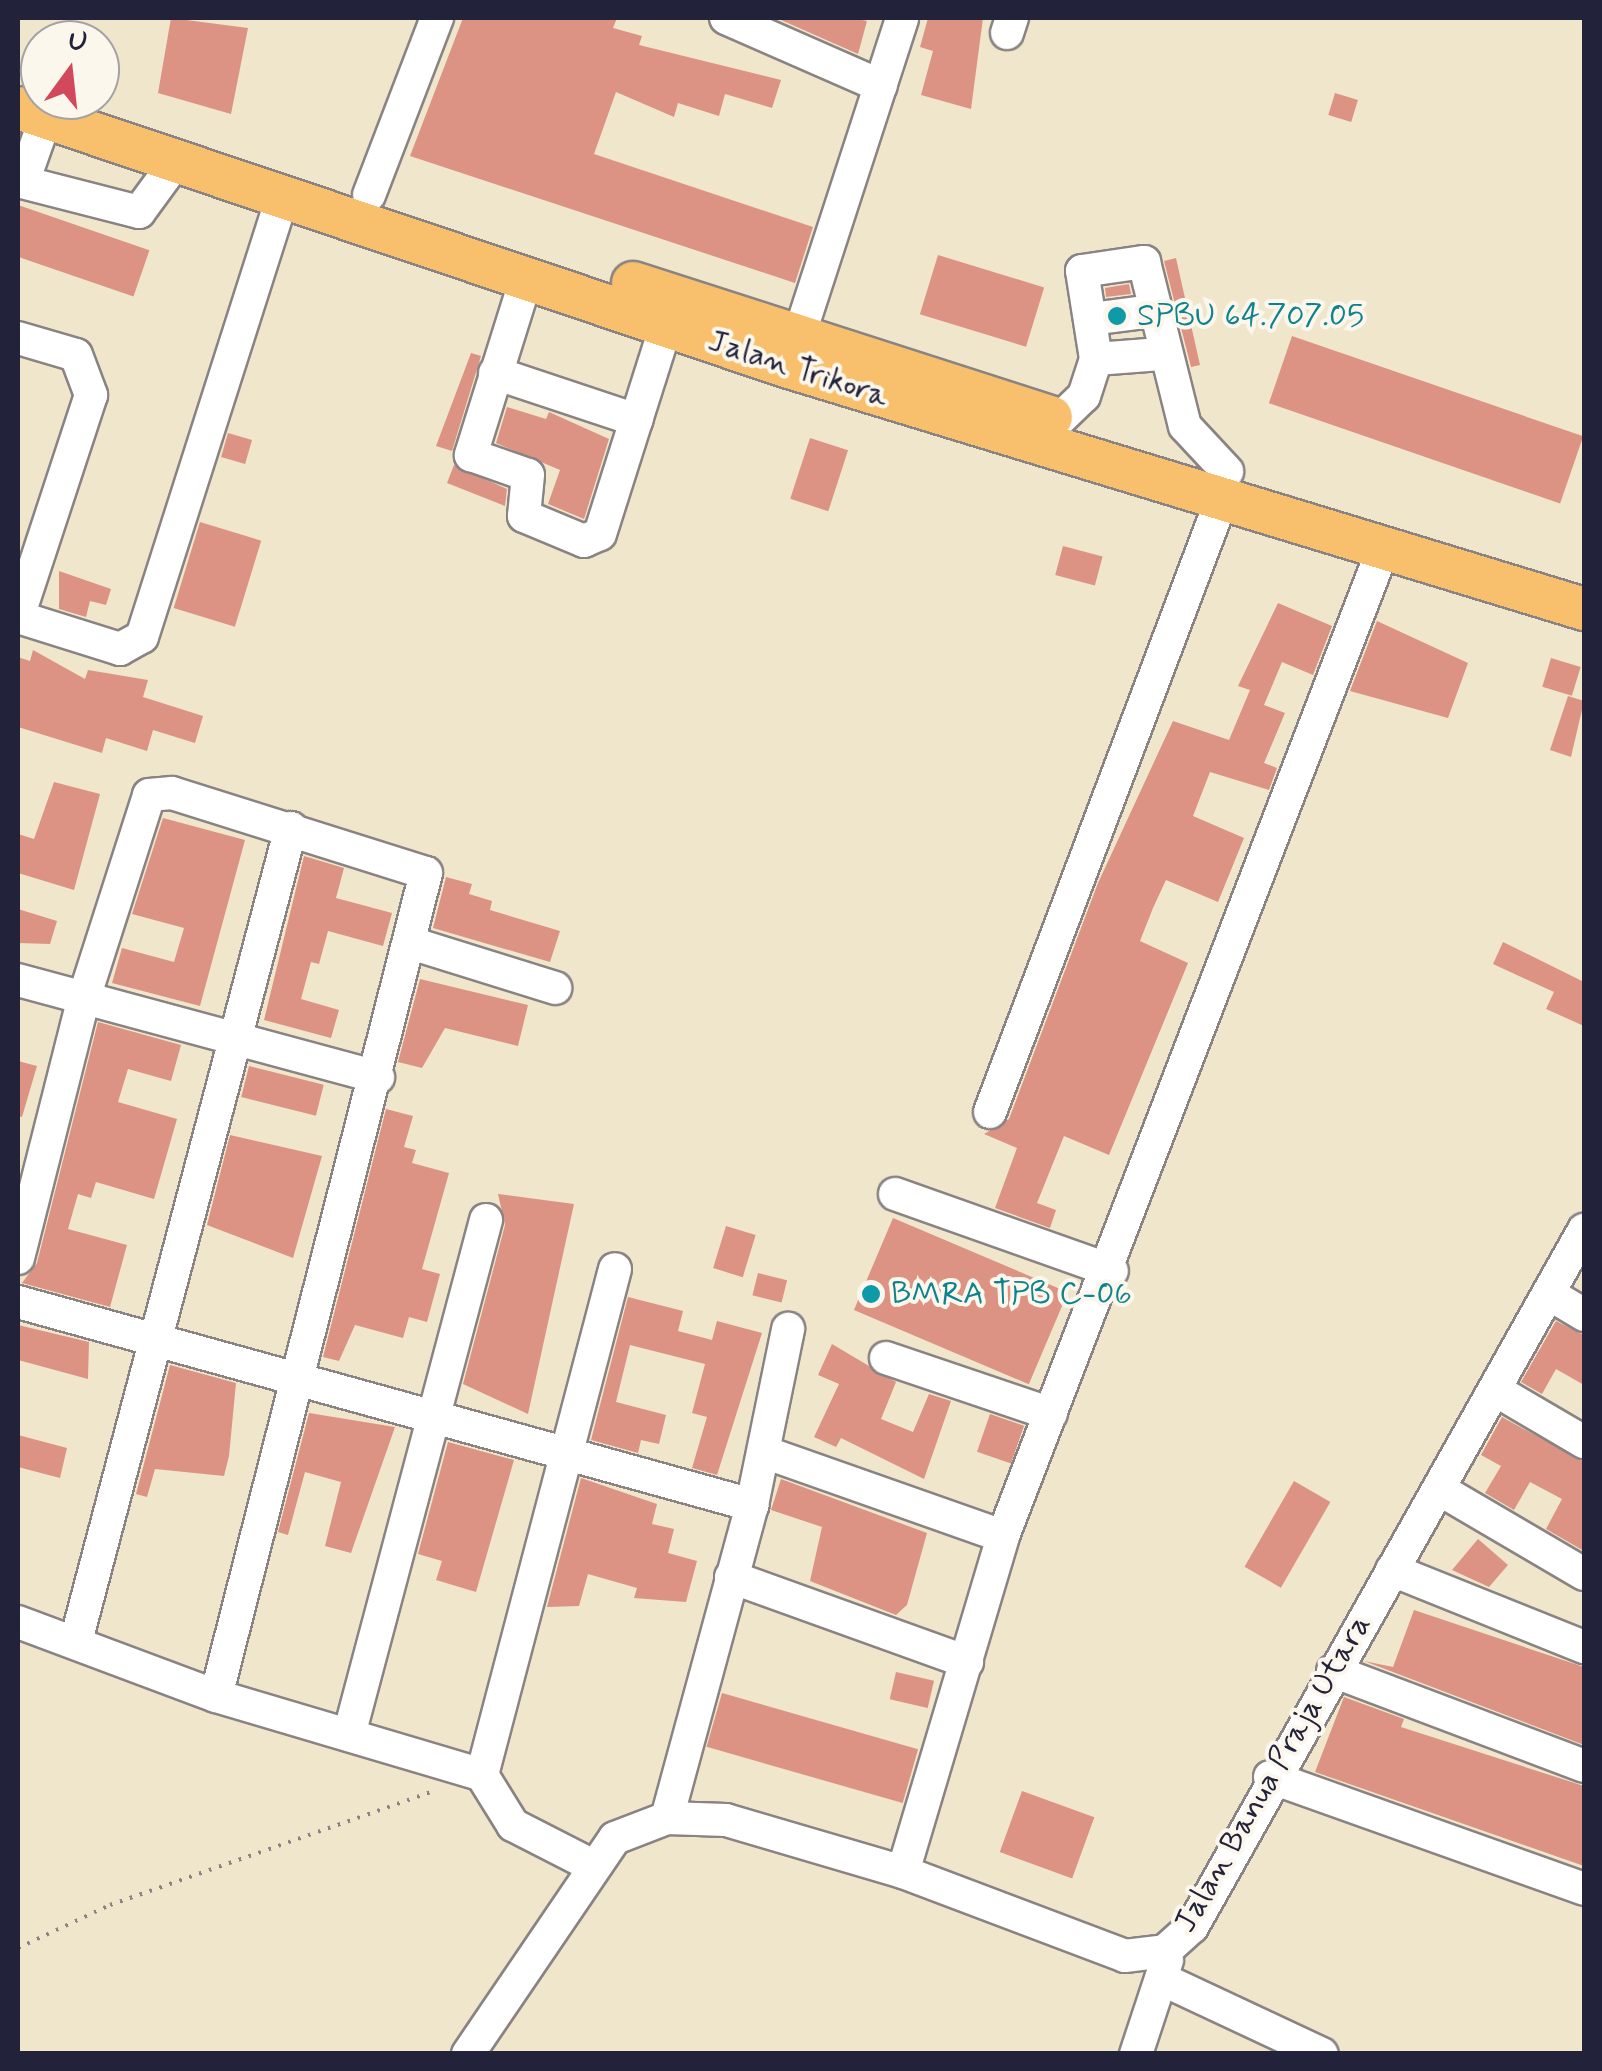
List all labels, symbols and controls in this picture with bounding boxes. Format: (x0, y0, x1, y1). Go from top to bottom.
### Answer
north arrow (20, 20, 120, 120)
text: U (64, 22, 91, 63)
place label: SPBU 64.707.05 (1137, 297, 1364, 335)
marker: SPBU 64.707.05 (1106, 305, 1128, 327)
street label: Jalan Trikora (703, 322, 893, 416)
place label: BMRA TPB C-06 (891, 1275, 1132, 1313)
marker: BMRA TPB C-06 (860, 1283, 882, 1305)
street label: Jalan Banua Praja Utara (1168, 1611, 1378, 1937)

